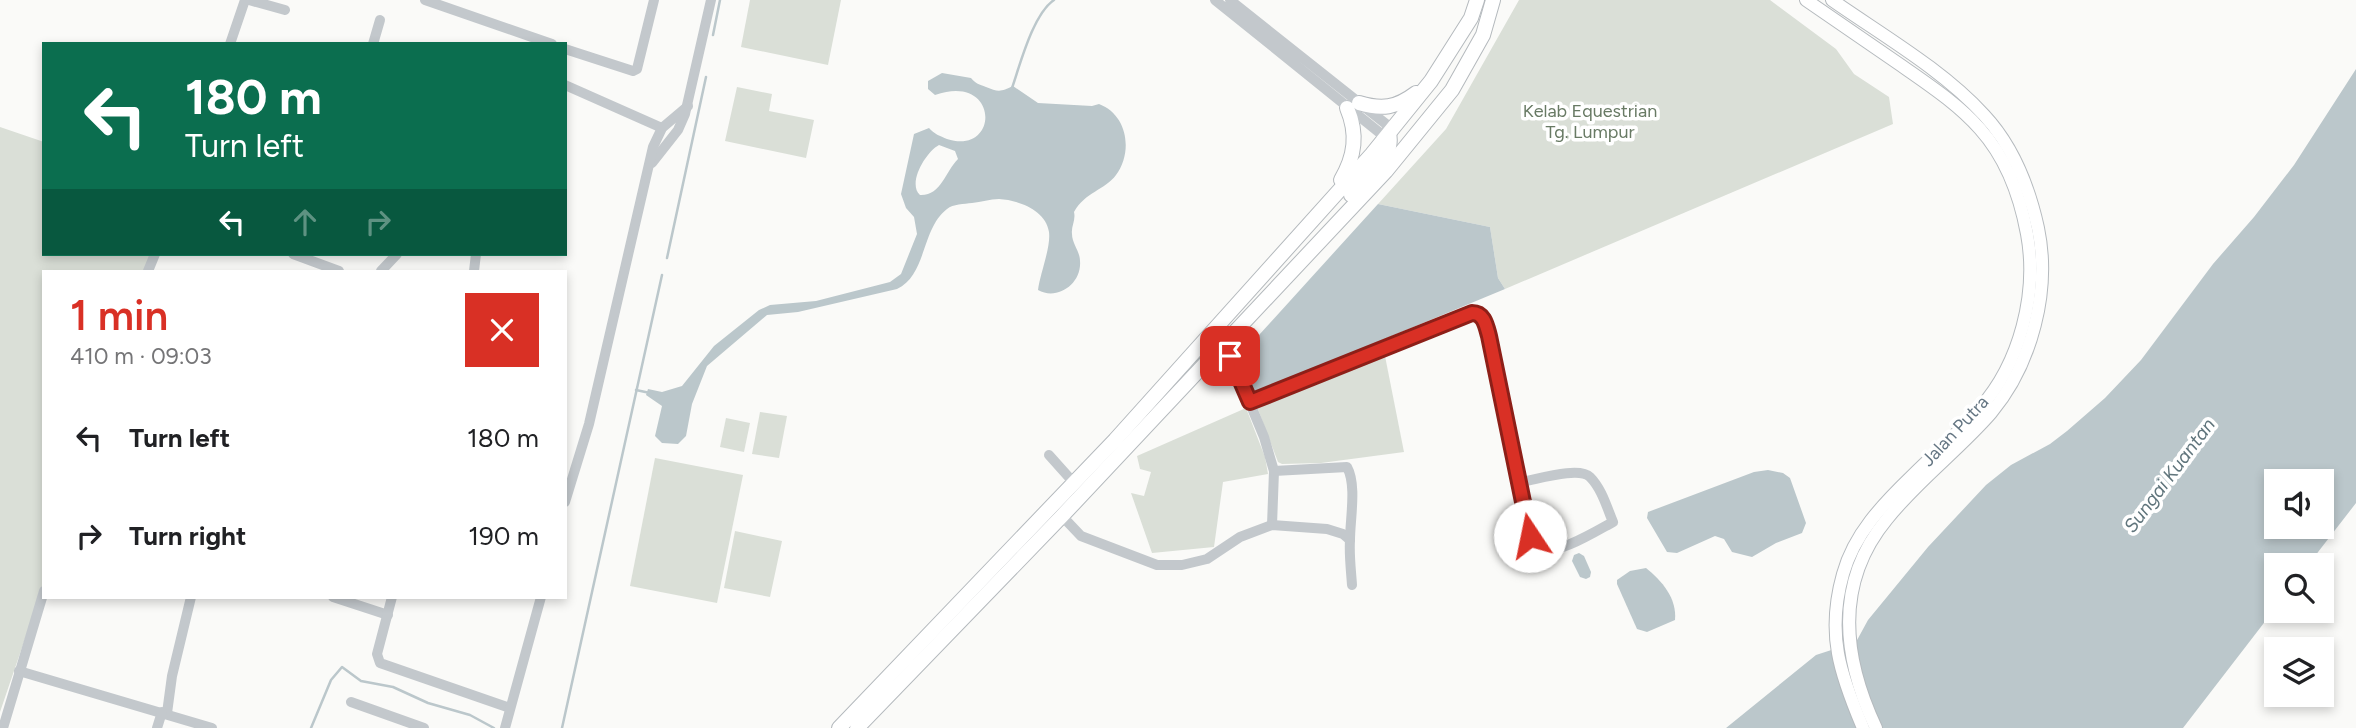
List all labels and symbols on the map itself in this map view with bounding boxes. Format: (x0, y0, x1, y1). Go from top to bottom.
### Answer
park label: Kelab Equestrian Tg. Lumpur (1523, 100, 1657, 143)
pin (1200, 326, 1260, 386)
street label: Jalan Putra (1917, 391, 1993, 471)
water label: Sungai Kuantan (2119, 413, 2220, 537)
position arrow (1493, 499, 1567, 573)

